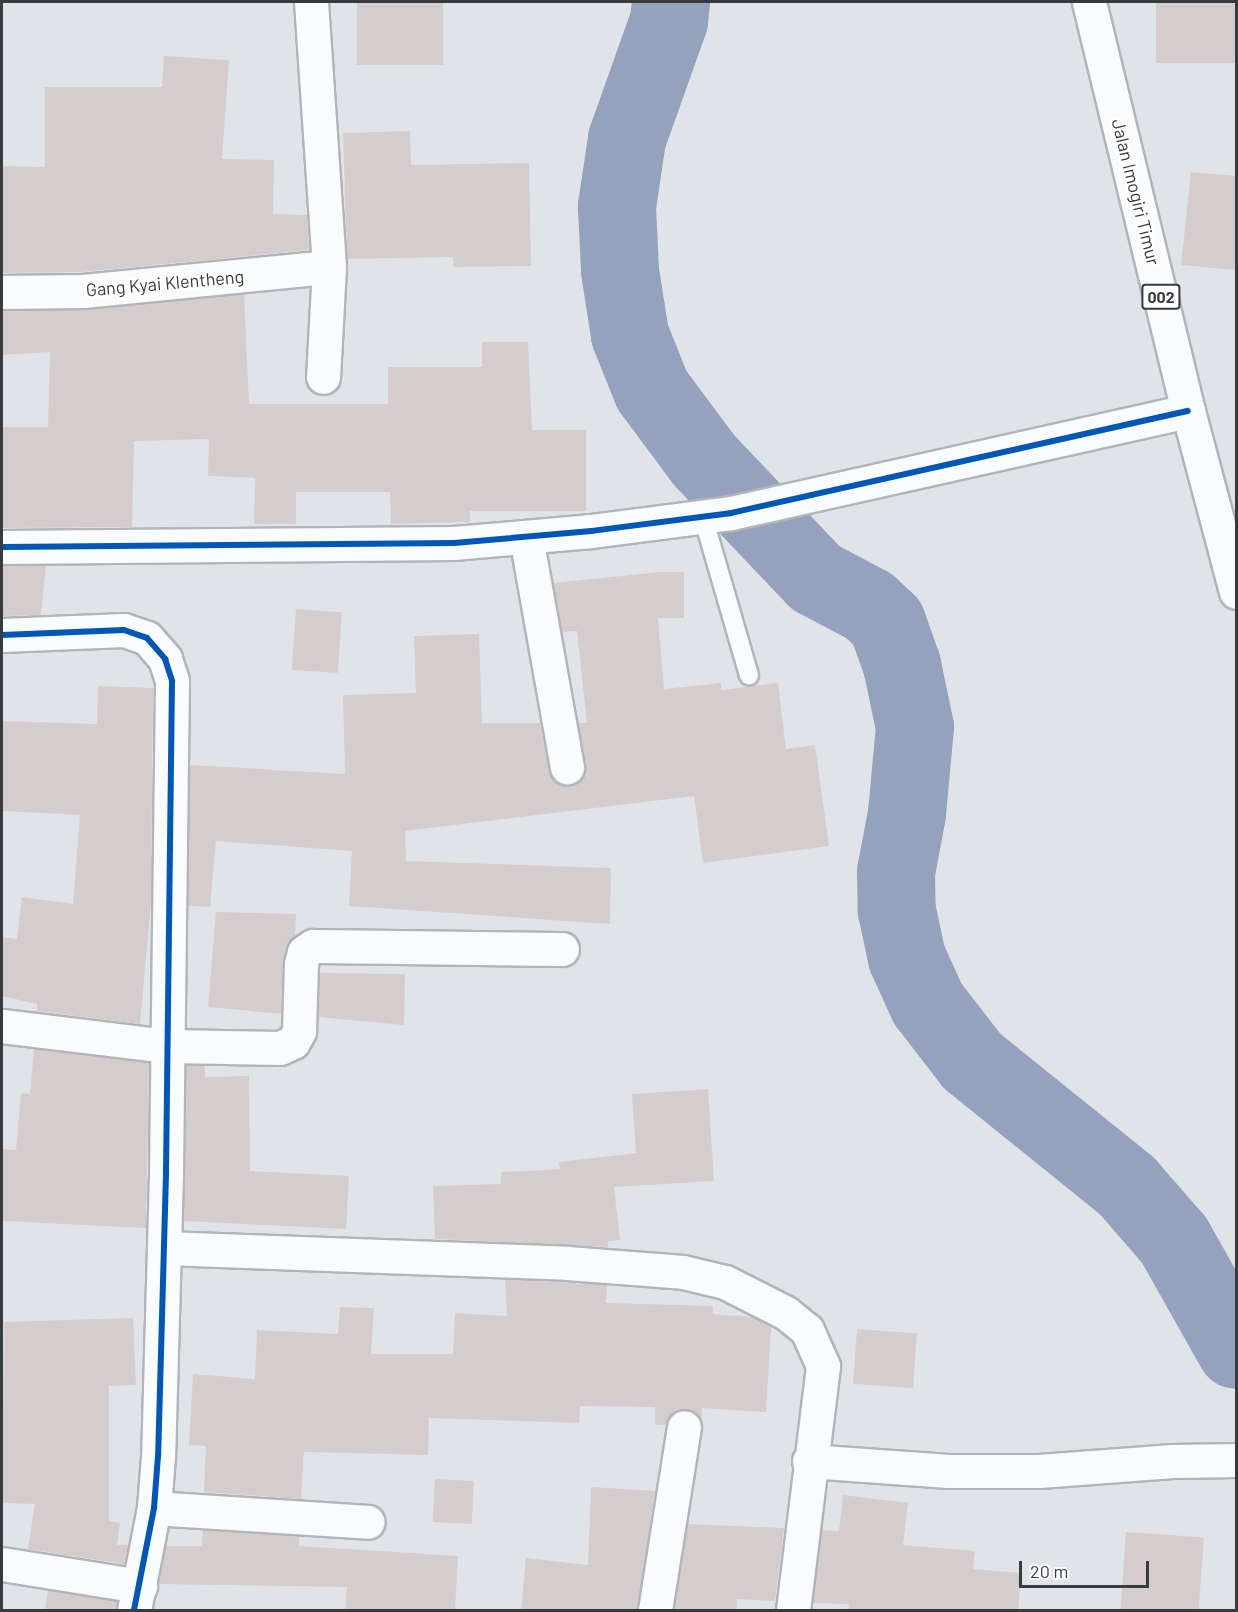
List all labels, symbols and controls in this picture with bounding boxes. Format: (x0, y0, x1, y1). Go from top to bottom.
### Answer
street label: Jalan Imogiri Timur (1107, 117, 1165, 267)
street label: Gang Kyai Klentheng (85, 265, 245, 301)
road number: 002 (1140, 284, 1182, 310)
scale bar (1022, 1549, 1152, 1587)
text: 20 m (1030, 1560, 1068, 1582)

